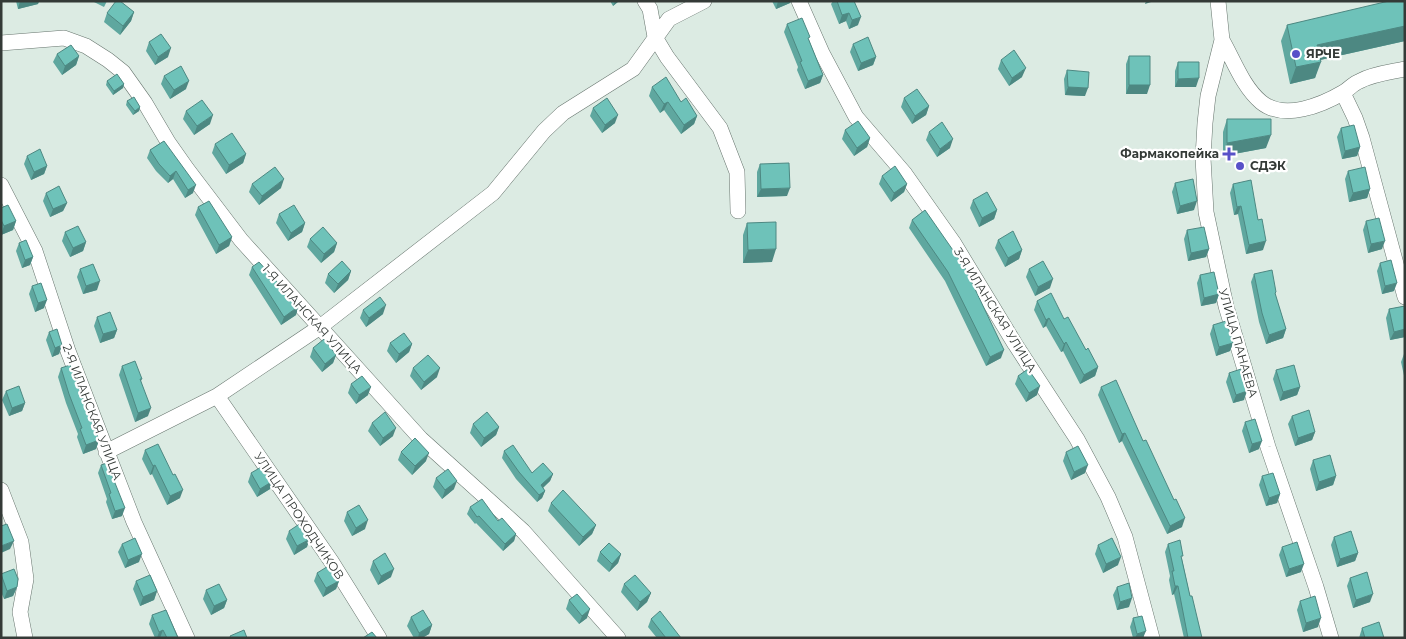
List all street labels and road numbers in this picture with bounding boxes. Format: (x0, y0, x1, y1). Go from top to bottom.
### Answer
street label: 3-Я ИЛАНСКАЯ УЛИЦА (951, 245, 1040, 375)
street label: 1-Я ИЛАНСКАЯ УЛИЦА (259, 261, 365, 376)
street label: УЛИЦА ПАНАЕВА (1216, 287, 1261, 399)
street label: 2-Я ИЛАНСКАЯ УЛИЦА (60, 342, 125, 482)
street label: УЛИЦА ПРОХОДЧИКОВ (251, 449, 348, 582)

